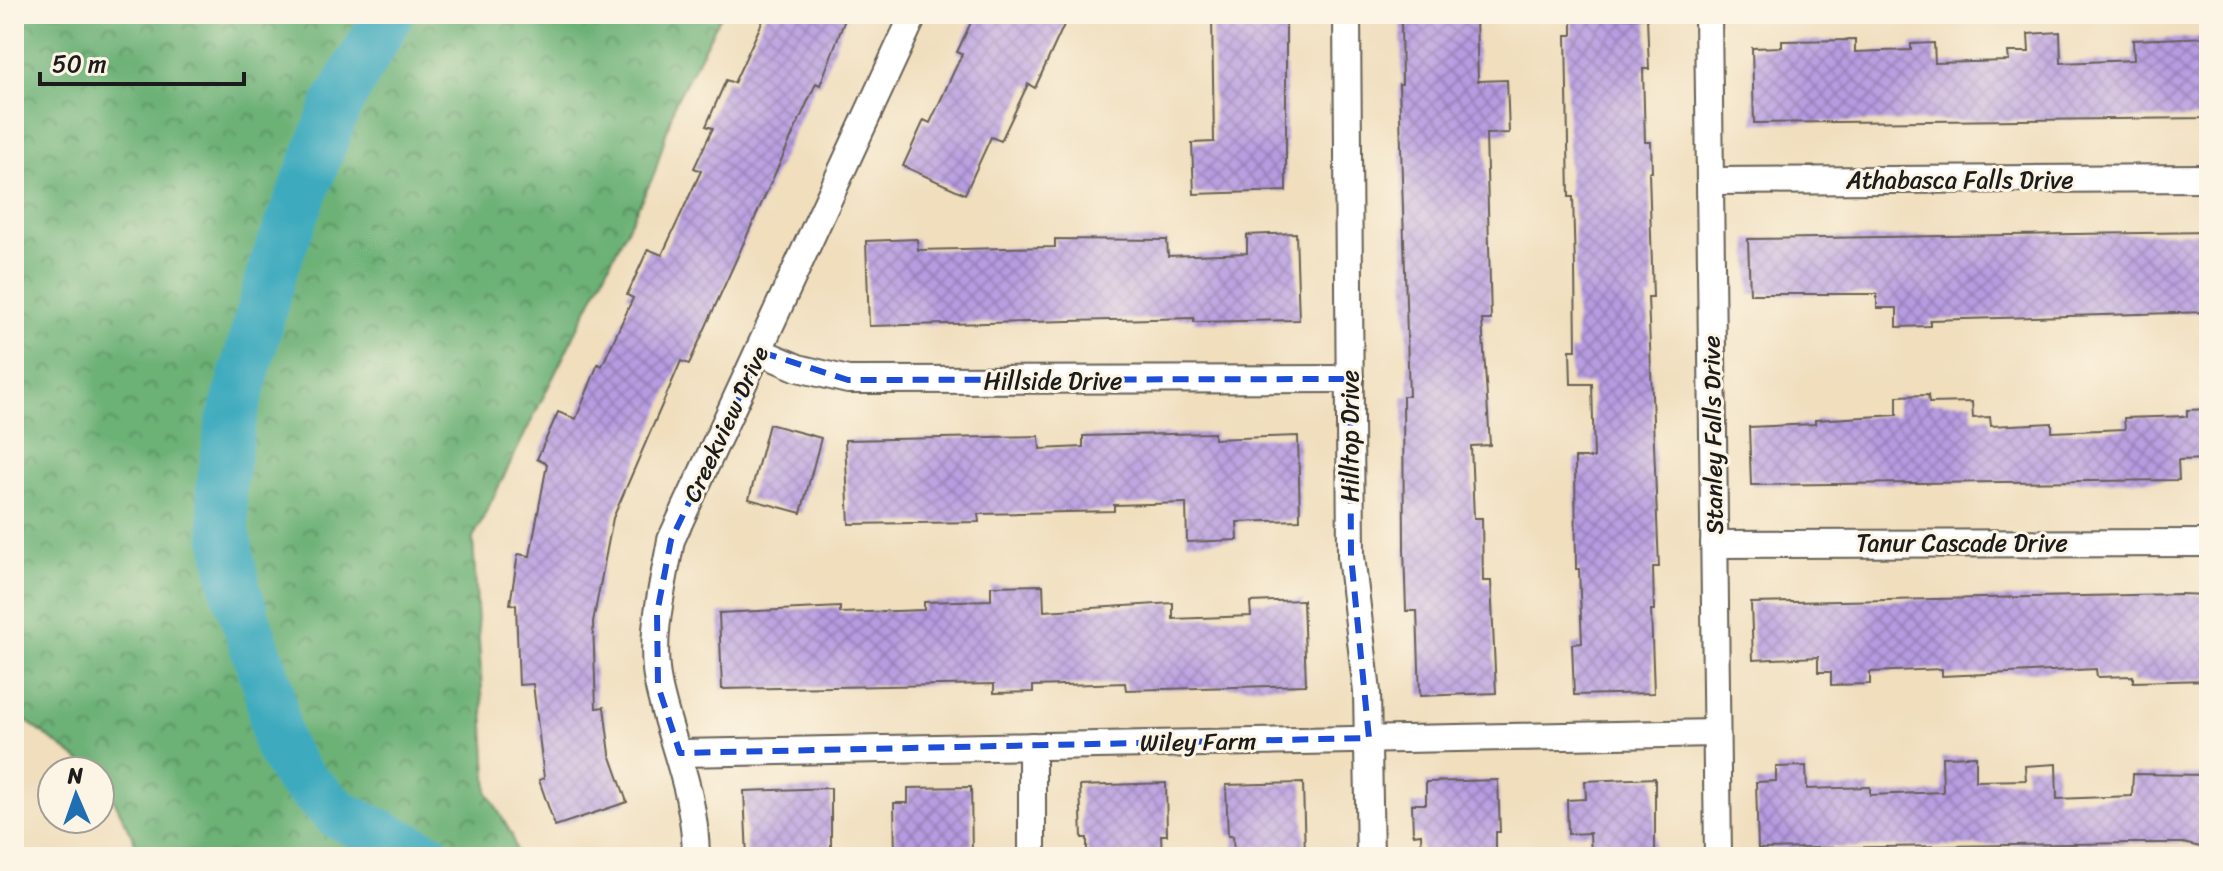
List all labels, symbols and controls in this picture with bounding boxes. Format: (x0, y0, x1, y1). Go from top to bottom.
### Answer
scale bar (40, 36, 244, 86)
text: 50 m (52, 43, 107, 85)
street label: Athabasca Falls Drive (1845, 159, 2074, 201)
street label: Stanley Falls Drive (1690, 335, 1736, 535)
street label: Creekview Drive (671, 338, 781, 509)
street label: Hillside Drive (984, 360, 1122, 402)
street label: Hilltop Drive (1329, 370, 1371, 502)
street label: Tanur Cascade Drive (1856, 522, 2068, 564)
street label: Wiley Farm (1139, 720, 1257, 764)
north arrow (36, 755, 116, 835)
text: N (66, 756, 84, 795)

